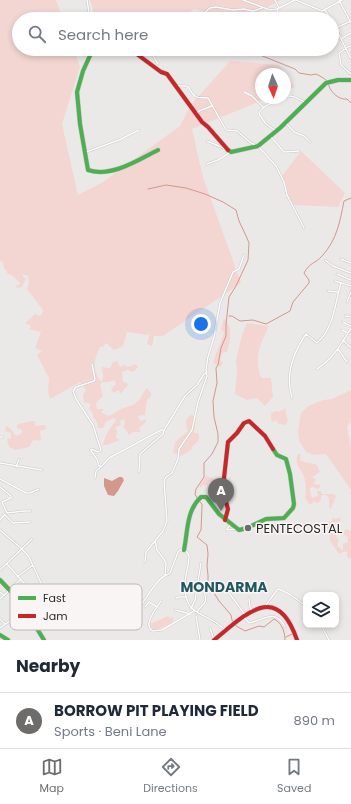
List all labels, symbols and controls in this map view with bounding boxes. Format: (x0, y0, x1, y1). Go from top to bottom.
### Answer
search box (12, 12, 339, 56)
icon: search (26, 23, 48, 45)
text: Search here (58, 24, 148, 45)
north arrow (255, 68, 291, 104)
your location (191, 314, 211, 334)
pin: A (208, 478, 234, 511)
place label: PENTECOSTAL (256, 519, 343, 538)
marker: PENTECOSTAL (243, 523, 253, 533)
district label: MONDARMA (180, 577, 268, 597)
legend (10, 584, 142, 630)
text: Fast (43, 590, 66, 606)
map controls (303, 592, 339, 628)
button: layers (303, 592, 339, 628)
text: Jam (43, 608, 68, 624)
text: Nearby (16, 654, 80, 678)
text: BORROW PIT PLAYING FIELD (54, 700, 259, 721)
text: A (24, 711, 34, 730)
text: 890 m (294, 711, 335, 730)
text: Sports · Beni Lane (54, 722, 167, 741)
tab: Map (40, 756, 64, 797)
tab: Directions (143, 756, 198, 797)
tab: Saved (277, 756, 311, 797)

